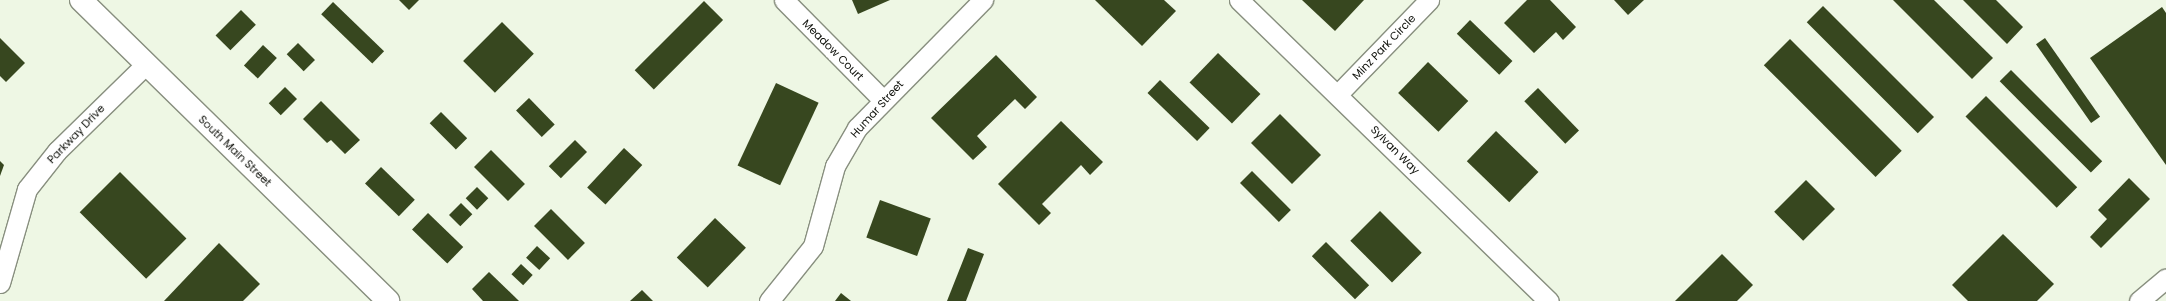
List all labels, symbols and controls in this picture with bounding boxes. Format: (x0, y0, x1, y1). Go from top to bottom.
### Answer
street label: Minz Park Circle (1350, 12, 1418, 82)
street label: Meadow Court (800, 17, 866, 83)
street label: Humar Street (848, 78, 906, 140)
street label: Parkway Drive (45, 102, 107, 166)
street label: South Main Street (196, 113, 274, 189)
street label: Sylvan Way (1368, 123, 1422, 177)

